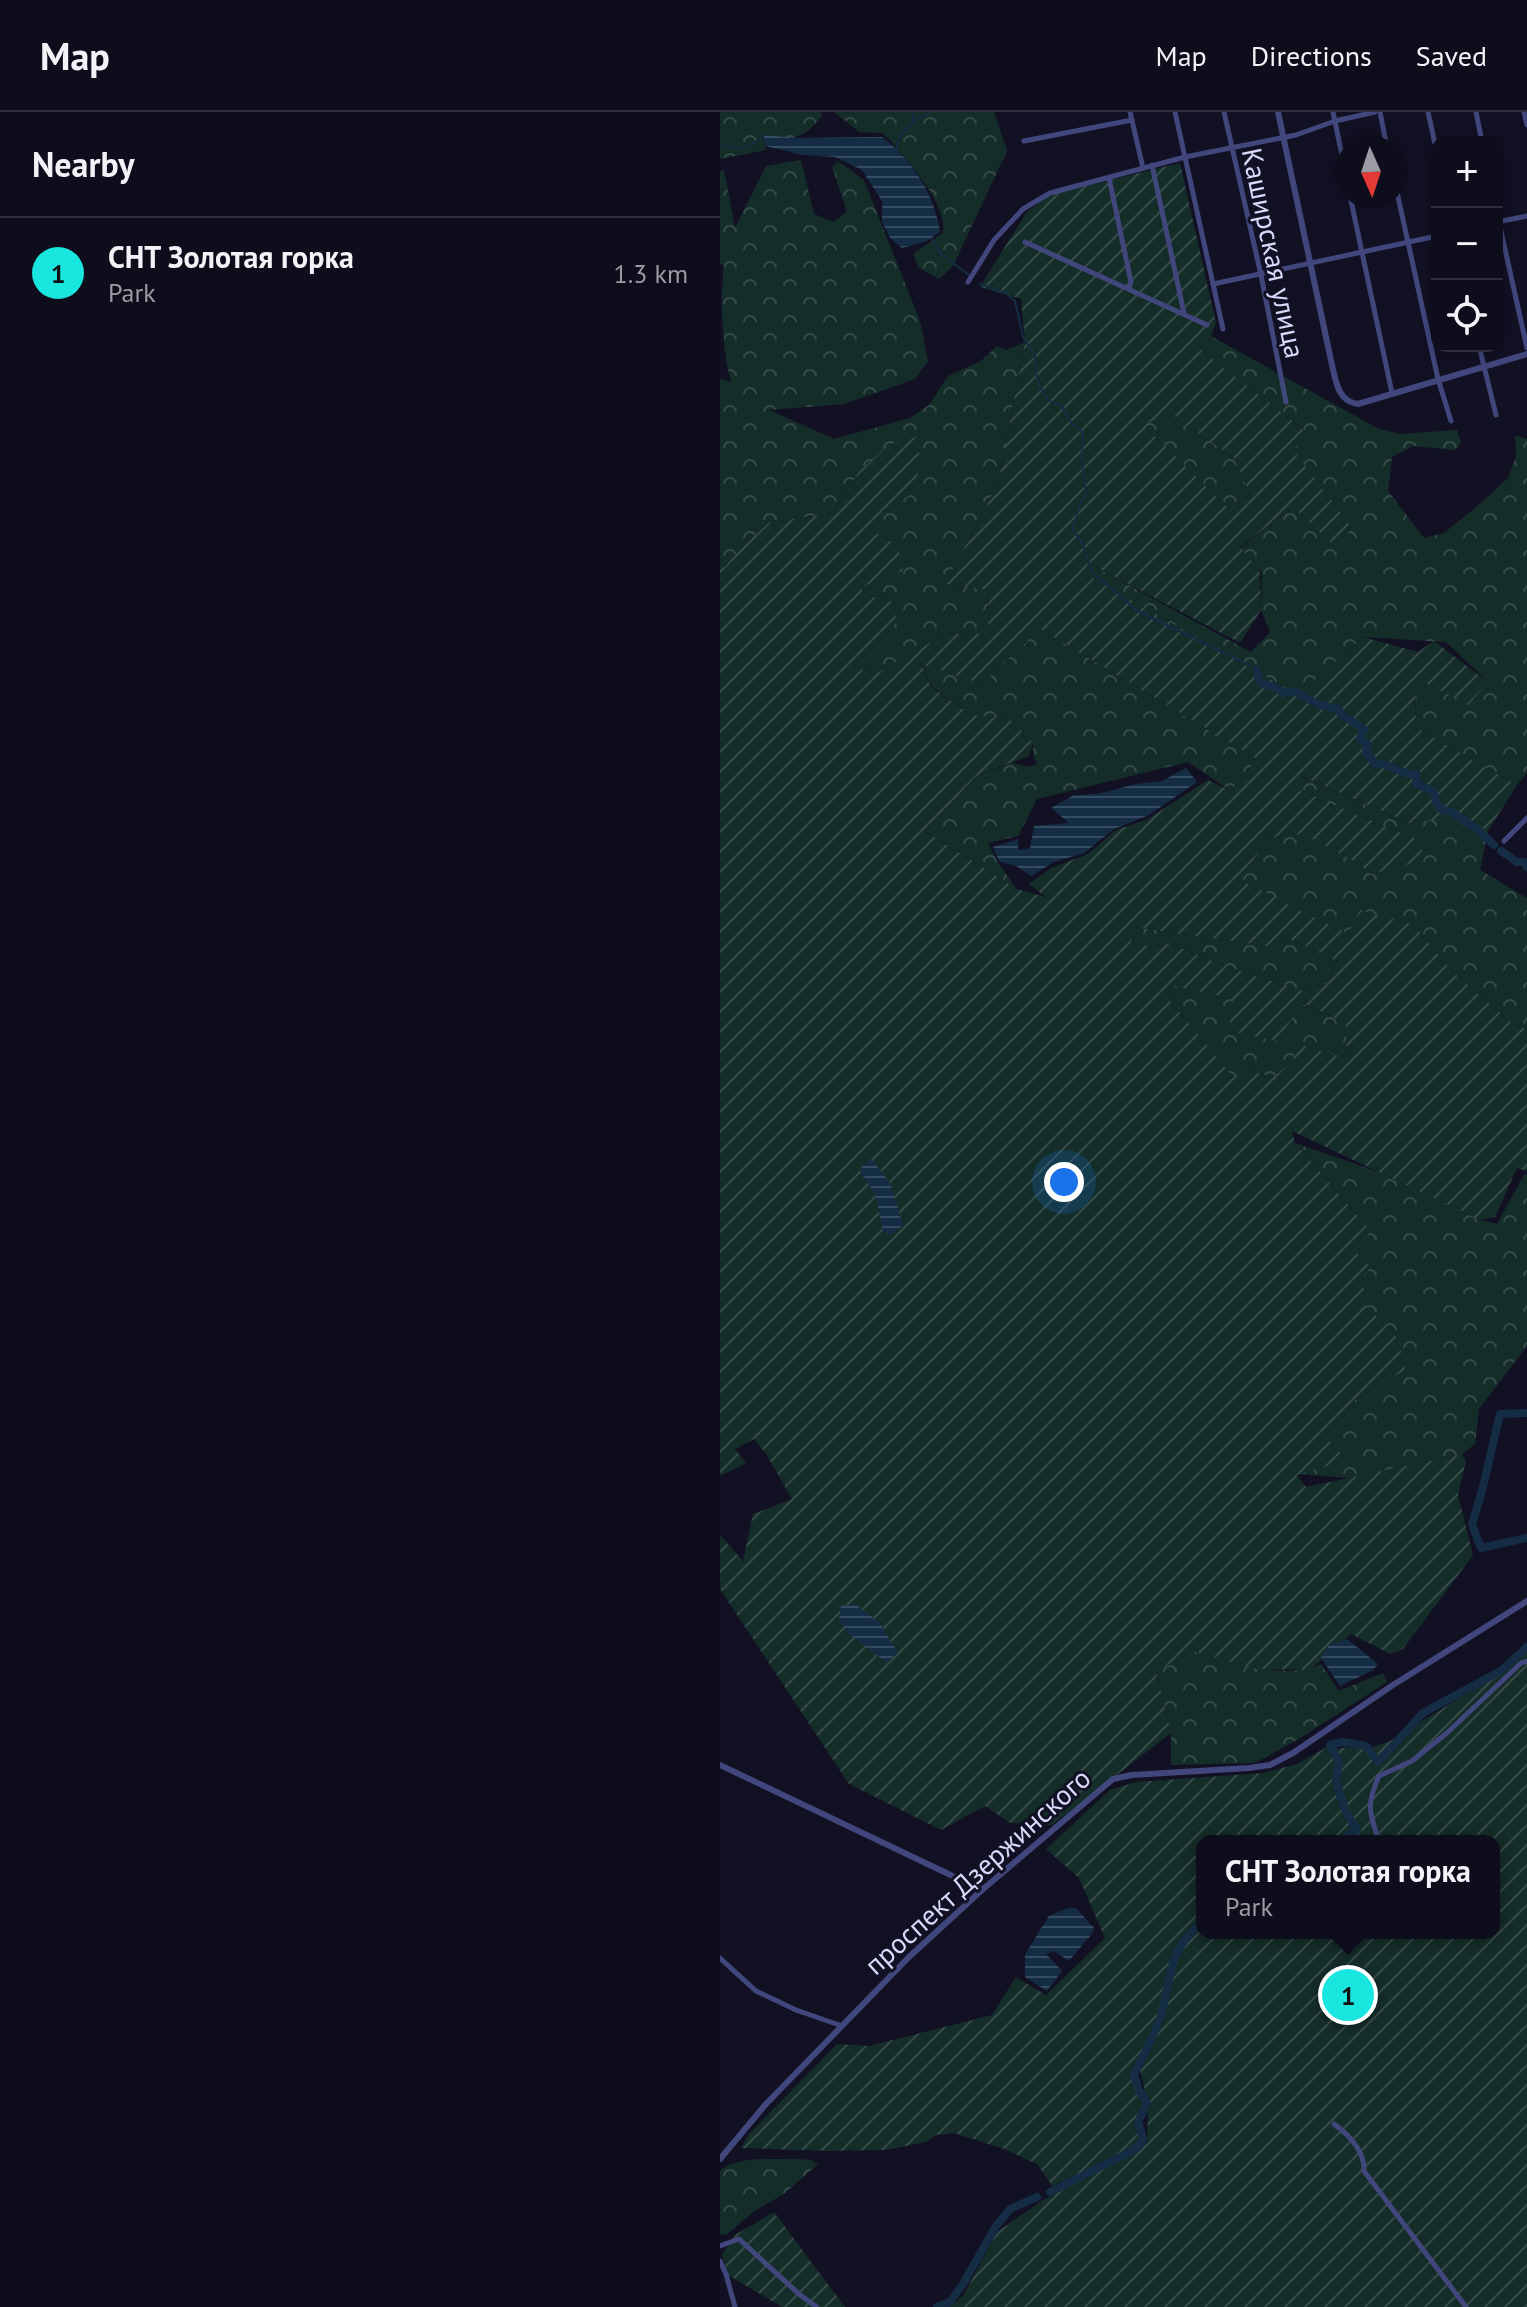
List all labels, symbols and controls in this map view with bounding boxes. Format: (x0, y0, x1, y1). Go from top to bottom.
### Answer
text: Map (40, 31, 110, 80)
text: Map (1156, 37, 1207, 74)
text: Directions (1251, 37, 1372, 74)
text: Saved (1416, 37, 1487, 74)
north arrow (1335, 136, 1407, 208)
map controls (1431, 136, 1503, 352)
button: + (1431, 136, 1503, 208)
text: Nearby (32, 142, 134, 186)
street label: Каширская улица (1234, 145, 1314, 361)
button: − (1431, 208, 1503, 280)
text: СНТ Золотая горка (108, 237, 354, 276)
text: 1 (51, 257, 65, 290)
text: 1.3 km (614, 257, 688, 290)
text: Park (108, 276, 156, 309)
button: locate (1431, 280, 1503, 352)
your location (1044, 1162, 1084, 1202)
street label: проспект Дзержинского (856, 1760, 1098, 1982)
popup (1196, 1835, 1500, 1939)
text: СНТ Золотая горка (1225, 1851, 1471, 1890)
text: Park (1225, 1890, 1273, 1923)
pin: 1 (1322, 1965, 1374, 2025)

